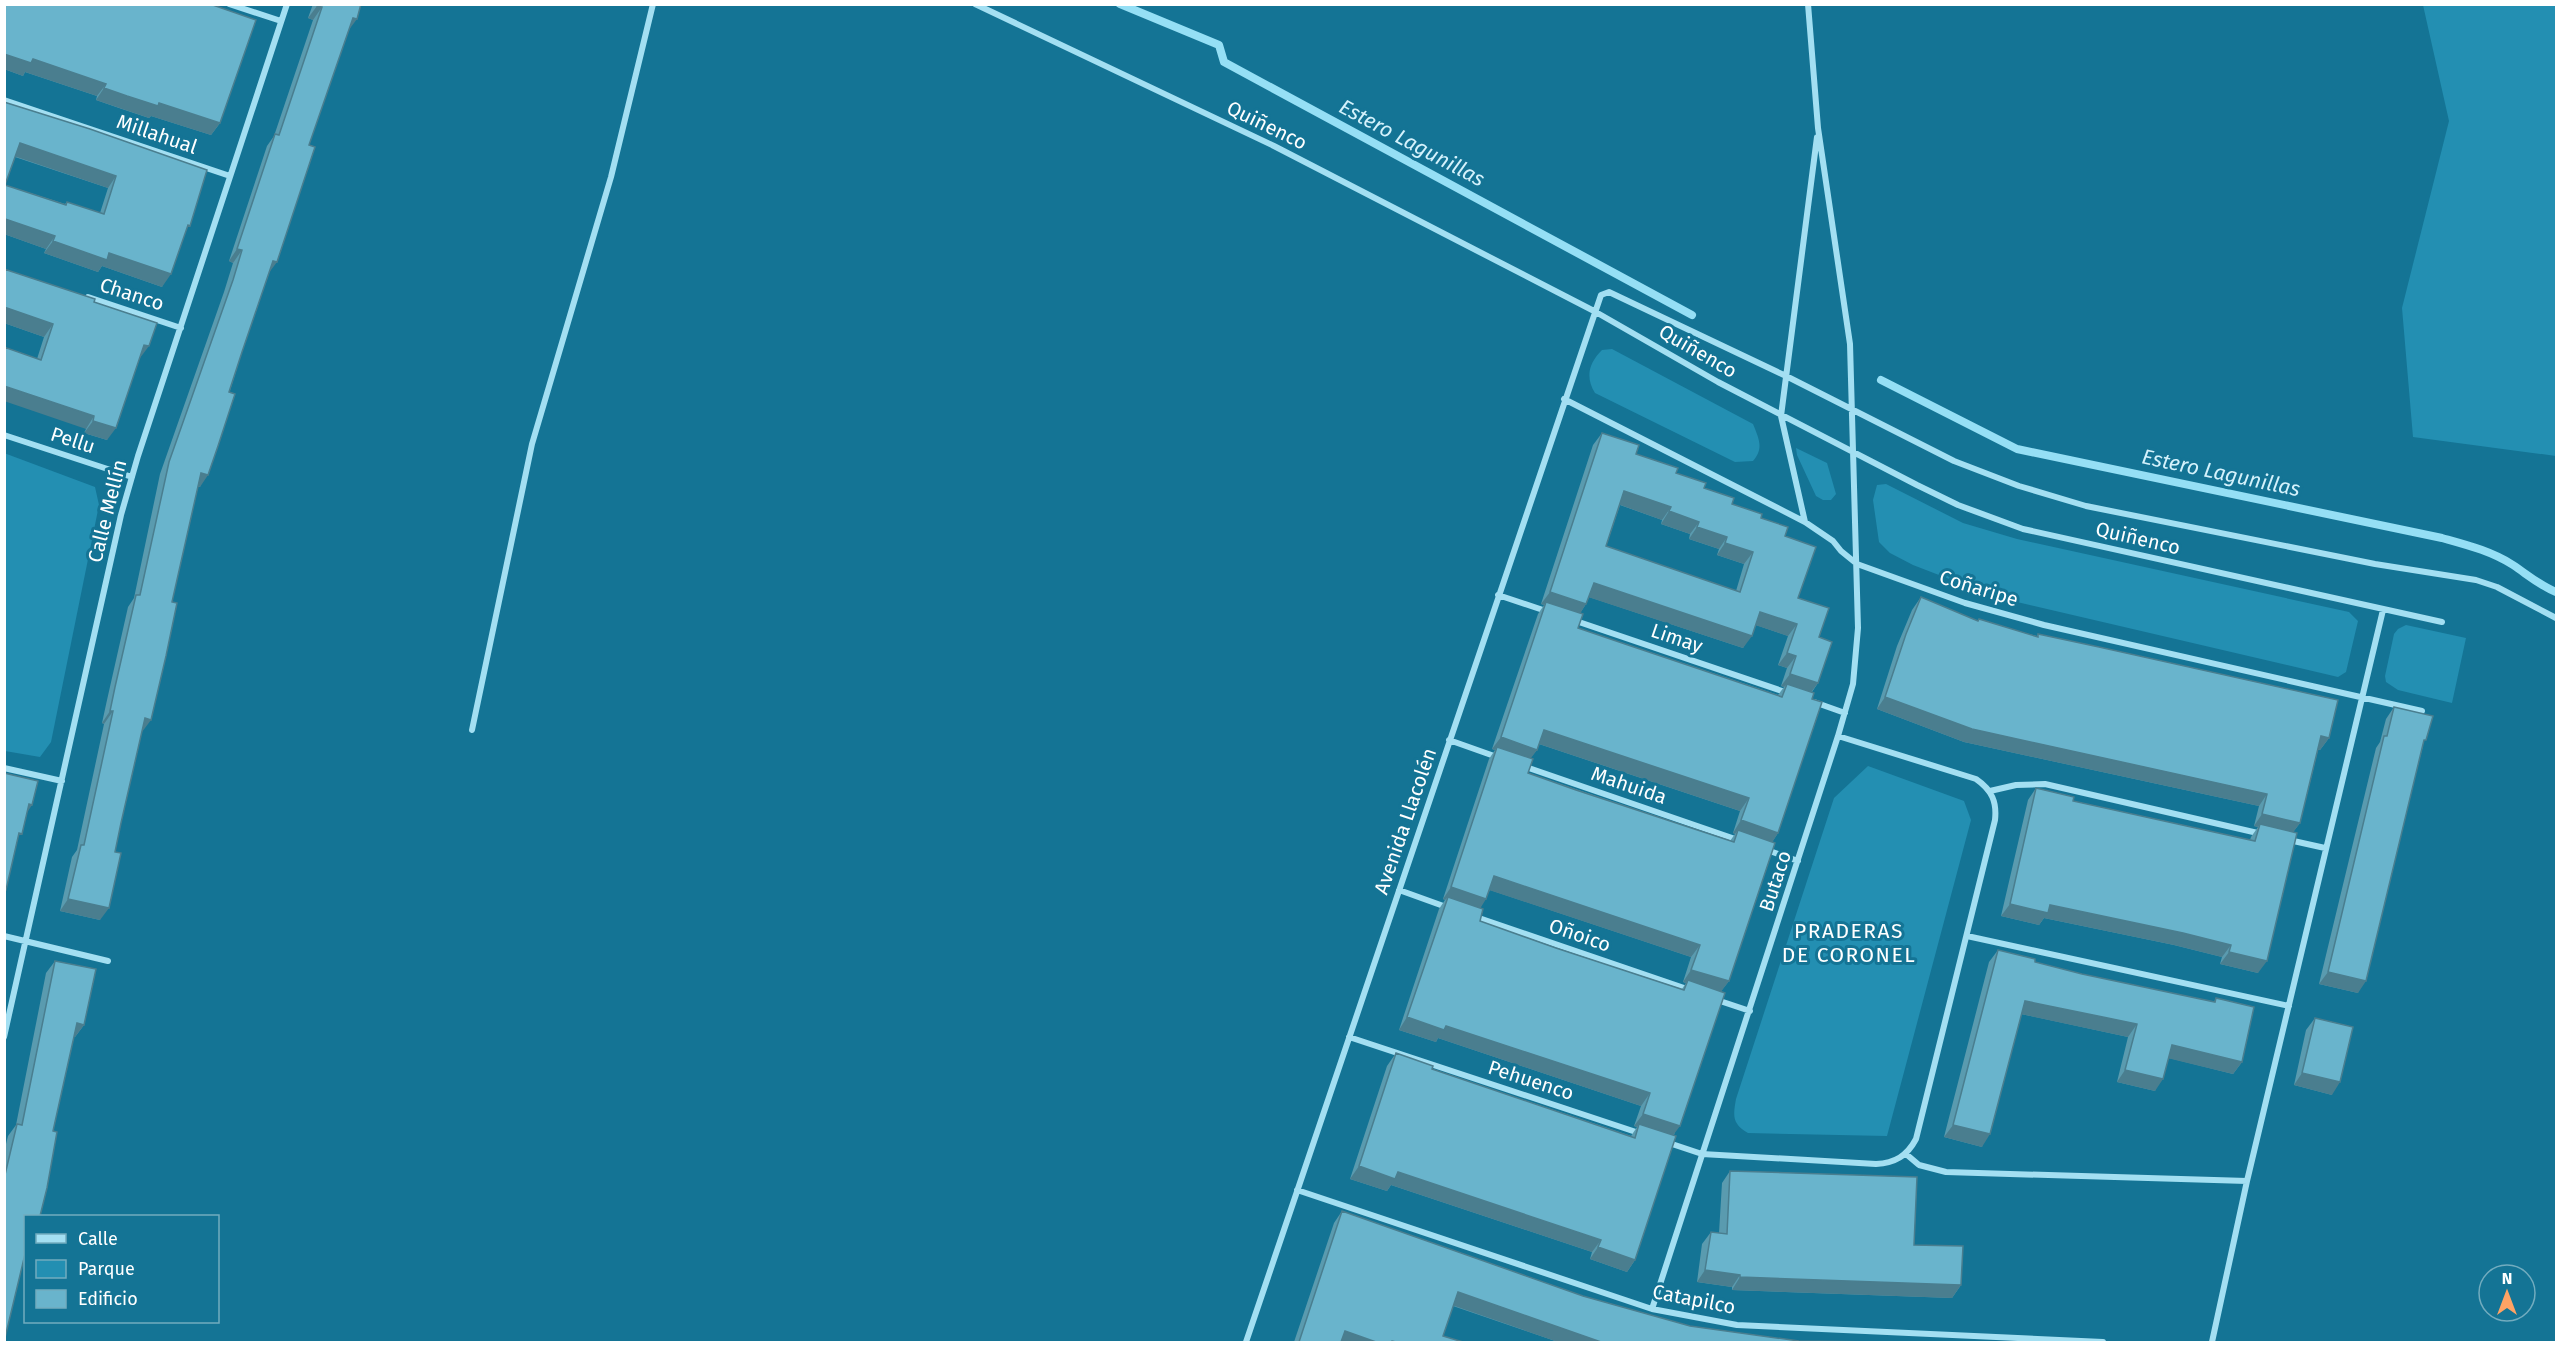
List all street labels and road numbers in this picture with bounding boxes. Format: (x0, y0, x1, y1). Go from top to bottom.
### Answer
street label: Quiñenco (1223, 95, 1311, 155)
street label: Millahual (114, 109, 201, 159)
street label: Chanco (97, 272, 167, 316)
street label: Quiñenco (1655, 319, 1741, 383)
street label: Pellu (48, 422, 98, 458)
street label: Calle Mellín (83, 457, 131, 565)
street label: Quiñenco (2093, 517, 2183, 559)
street label: Coñaripe (1937, 565, 2021, 611)
street label: Limay (1648, 618, 1706, 658)
street label: Avenida Llacolén (1369, 745, 1441, 897)
street label: Mahuida (1588, 761, 1670, 809)
street label: Butaco (1754, 848, 1796, 914)
street label: Oñoico (1546, 913, 1614, 957)
street label: Pehuenco (1485, 1055, 1577, 1105)
street label: Catapilco (1650, 1279, 1738, 1319)

